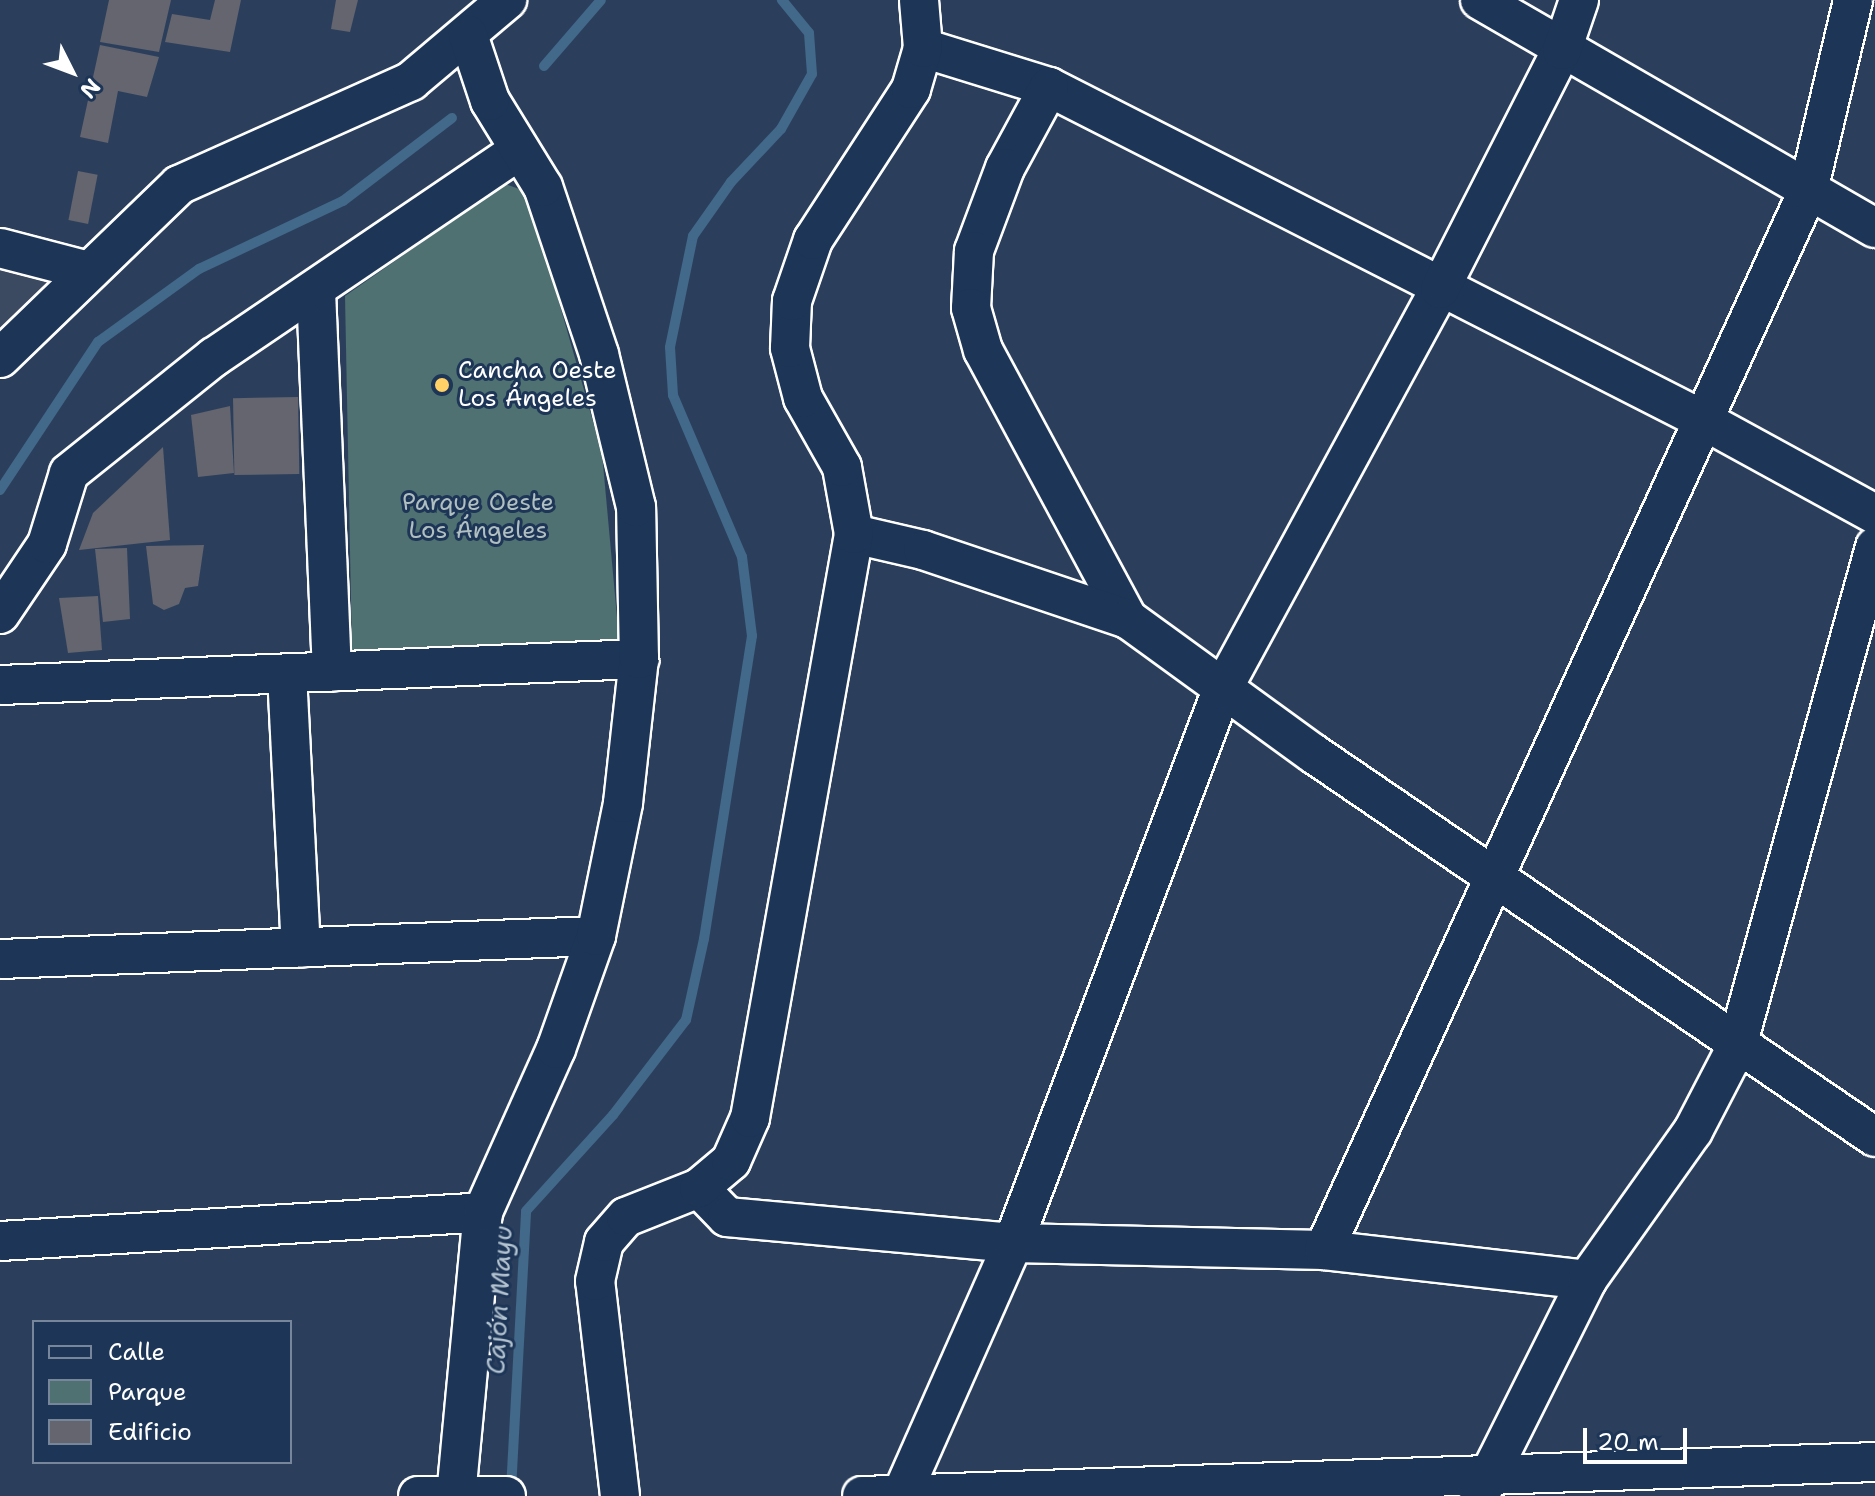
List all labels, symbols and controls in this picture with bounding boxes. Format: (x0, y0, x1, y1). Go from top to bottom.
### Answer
north arrow (32, 32, 112, 112)
text: N (74, 72, 107, 105)
place label: Cancha Oeste Los Ángeles (458, 357, 617, 413)
marker: Cancha Oeste Los Ángeles (433, 376, 451, 394)
park label: Parque Oeste Los Ángeles (402, 489, 554, 545)
water label: Cajón Mayu (480, 1225, 518, 1375)
legend (32, 1320, 292, 1464)
text: Calle (108, 1336, 165, 1368)
text: Parque (108, 1376, 187, 1408)
scale bar (1587, 1412, 1691, 1462)
text: Edificio (108, 1416, 192, 1448)
text: 20 m (1597, 1426, 1659, 1458)

